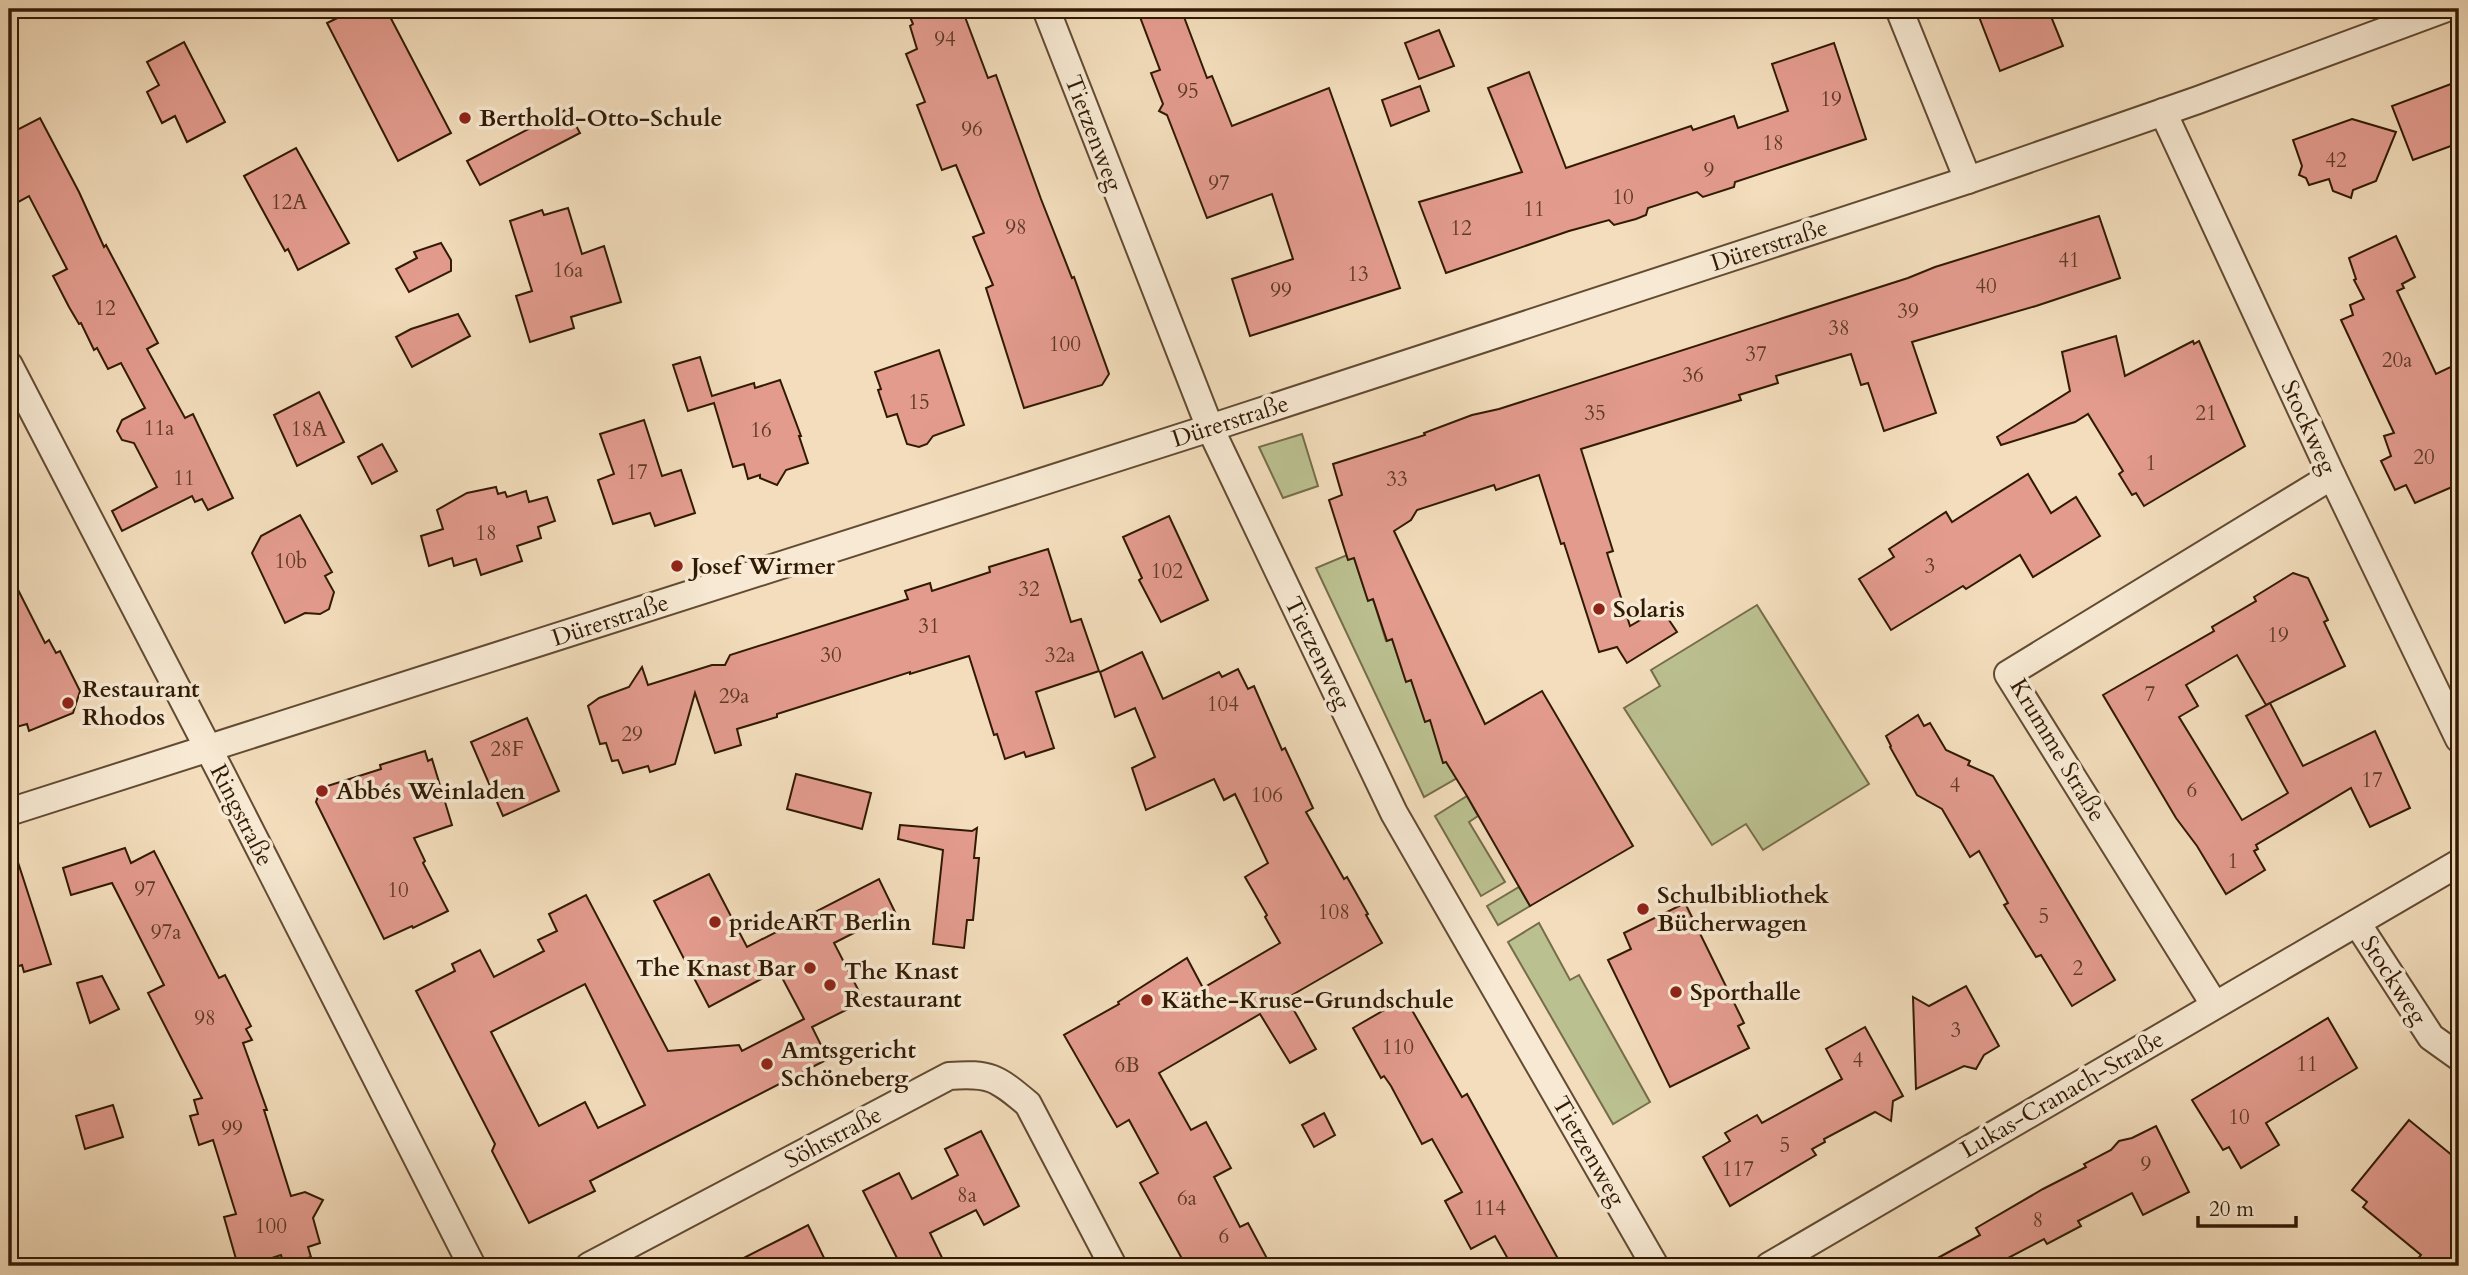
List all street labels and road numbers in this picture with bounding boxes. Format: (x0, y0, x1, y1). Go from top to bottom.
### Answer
street label: Tietzenweg (1056, 70, 1131, 196)
street label: Dürerstraße (1707, 211, 1832, 280)
street label: Stockweg (2272, 375, 2345, 480)
street label: Dürerstraße (1168, 387, 1293, 456)
street label: Dürerstraße (548, 586, 673, 655)
street label: Tietzenweg (1276, 591, 1359, 716)
street label: Krumme Straße (2002, 672, 2113, 828)
street label: Ringstraße (202, 759, 281, 872)
street label: Stockweg (2353, 929, 2435, 1032)
street label: Lukas-Cranach-Straße (1954, 1023, 2170, 1166)
street label: Tietzenweg (1544, 1090, 1634, 1213)
street label: Söhtstraße (779, 1098, 888, 1177)

